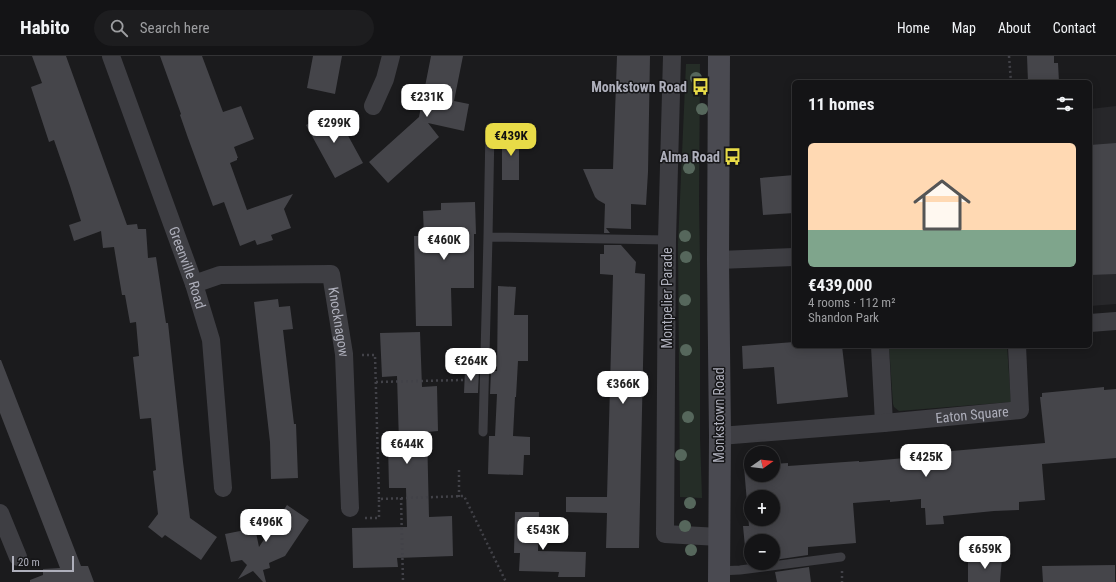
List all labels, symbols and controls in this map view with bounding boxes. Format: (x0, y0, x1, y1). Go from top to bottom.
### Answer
search box (94, 10, 374, 46)
text: Habito (20, 16, 70, 39)
icon: search (108, 17, 130, 39)
text: Search here (140, 19, 210, 37)
text: Home (897, 20, 930, 36)
text: Map (952, 20, 976, 36)
text: About (998, 20, 1031, 36)
text: Contact (1053, 20, 1096, 36)
bus stop icon: Monkstown Road (690, 77, 710, 97)
place label: Monkstown Road (591, 79, 687, 95)
pin: €231K (399, 84, 455, 118)
text: €231K (410, 89, 444, 104)
icon: filters (1054, 93, 1076, 115)
text: 11 homes (808, 94, 874, 114)
pin: €299K (306, 110, 362, 144)
text: €299K (317, 115, 351, 130)
pin: €439K (483, 123, 539, 157)
text: €439K (494, 128, 528, 143)
bus stop icon: Alma Road (723, 147, 743, 167)
place label: Alma Road (660, 149, 720, 165)
icon: home (906, 169, 978, 241)
street label: Greenville Road (166, 224, 209, 311)
pin: €460K (416, 227, 472, 261)
text: €460K (427, 232, 461, 247)
street label: Montpelier Parade (659, 247, 675, 349)
text: €439,000 (808, 275, 872, 295)
street label: Knocknagow (325, 286, 352, 358)
text: 4 rooms · 112 m² (808, 295, 895, 310)
text: Shandon Park (808, 310, 879, 325)
pin: €264K (443, 348, 499, 382)
text: €264K (454, 353, 488, 368)
street label: Monkstown Road (711, 367, 727, 463)
pin: €366K (595, 371, 651, 405)
text: €366K (606, 376, 640, 391)
street label: Eaton Square (935, 403, 1010, 426)
pin: €644K (379, 431, 435, 465)
text: €644K (390, 436, 424, 451)
pin: €425K (898, 444, 954, 478)
north arrow (744, 446, 780, 482)
map controls (744, 446, 780, 570)
text: €425K (909, 449, 943, 464)
button: + (744, 490, 780, 526)
pin: €496K (238, 509, 294, 543)
text: €496K (249, 514, 283, 529)
pin: €543K (515, 517, 571, 551)
text: €543K (526, 522, 560, 537)
button: − (744, 534, 780, 570)
pin: €659K (957, 536, 1013, 570)
text: €659K (968, 541, 1002, 556)
scale bar (12, 554, 74, 573)
text: 20 m (18, 556, 40, 569)

